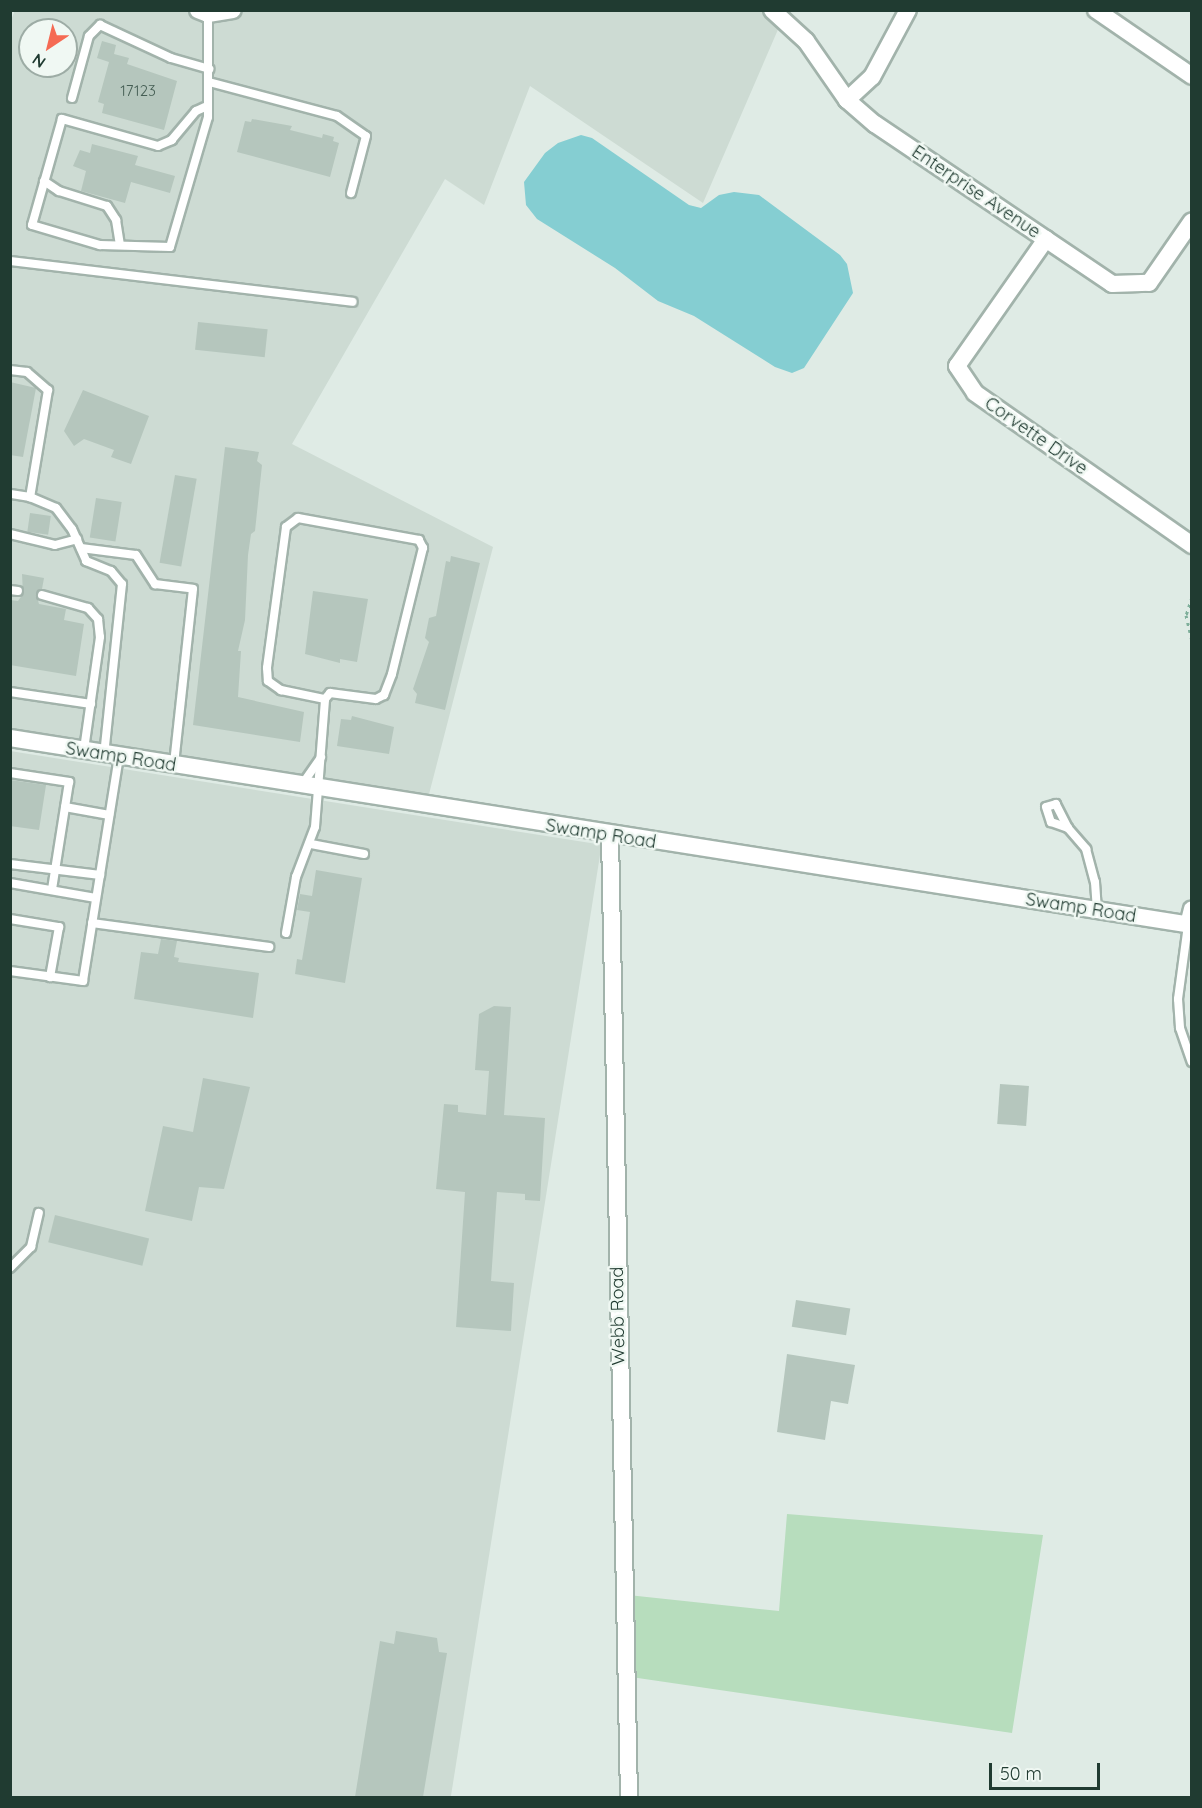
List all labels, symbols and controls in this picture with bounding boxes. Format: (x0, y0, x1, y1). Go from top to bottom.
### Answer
north arrow (18, 18, 78, 78)
text: N (28, 50, 49, 73)
house number: 17123 (120, 82, 156, 100)
street label: Enterprise Avenue (908, 141, 1044, 243)
street label: Corvette Drive (980, 393, 1092, 479)
street label: Swamp Road (64, 738, 178, 776)
street label: Swamp Road (544, 815, 658, 853)
street label: Swamp Road (1024, 889, 1138, 927)
street label: Webb Road (606, 1266, 630, 1366)
scale bar (992, 1751, 1103, 1789)
text: 50 m (1000, 1762, 1042, 1785)

